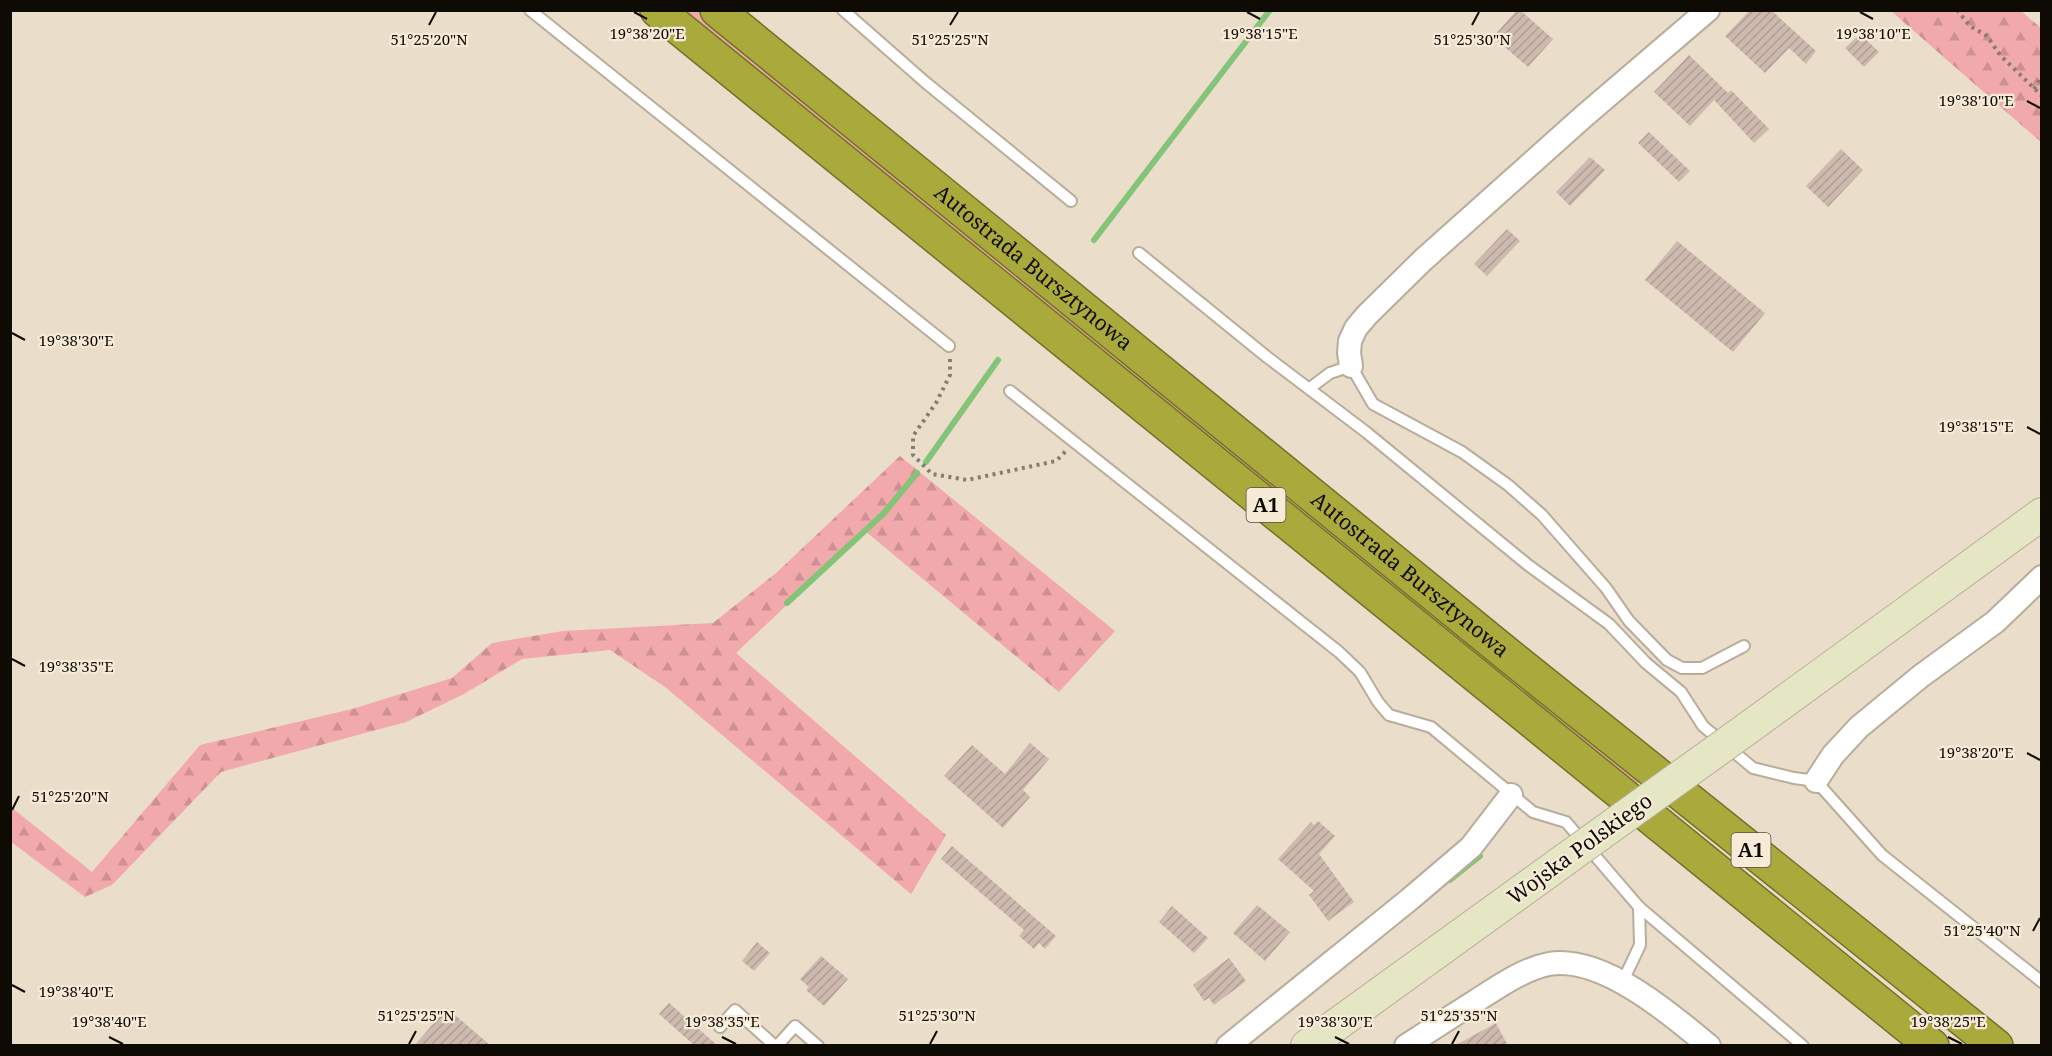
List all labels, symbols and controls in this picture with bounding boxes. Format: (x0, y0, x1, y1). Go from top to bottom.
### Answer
text: 19°38'20"E (609, 23, 685, 43)
text: 19°38'15"E (1222, 23, 1298, 43)
text: 19°38'10"E (1835, 23, 1911, 43)
text: 51°25'20"N (390, 29, 468, 49)
text: 51°25'25"N (911, 29, 989, 49)
text: 51°25'30"N (1433, 29, 1511, 49)
text: 19°38'10"E (1938, 90, 2014, 110)
street label: Autostrada Bursztynowa (929, 178, 1139, 356)
text: 19°38'30"E (38, 330, 114, 350)
text: 19°38'15"E (1938, 416, 2014, 436)
street label: Autostrada Bursztynowa (1306, 485, 1515, 663)
road number: A1 (1246, 488, 1286, 522)
text: 19°38'35"E (38, 656, 114, 676)
text: 19°38'20"E (1938, 742, 2014, 762)
text: 51°25'20"N (31, 786, 109, 806)
street label: Wojska Polskiego (1501, 786, 1657, 910)
road number: A1 (1732, 833, 1770, 867)
text: 51°25'40"N (1943, 920, 2021, 940)
text: 19°38'40"E (38, 981, 114, 1001)
text: 51°25'25"N (377, 1005, 455, 1025)
text: 51°25'30"N (898, 1005, 976, 1025)
text: 51°25'35"N (1420, 1005, 1498, 1025)
text: 19°38'40"E (71, 1011, 147, 1031)
text: 19°38'35"E (684, 1011, 760, 1031)
text: 19°38'30"E (1297, 1011, 1373, 1031)
text: 19°38'25"E (1910, 1011, 1986, 1031)

